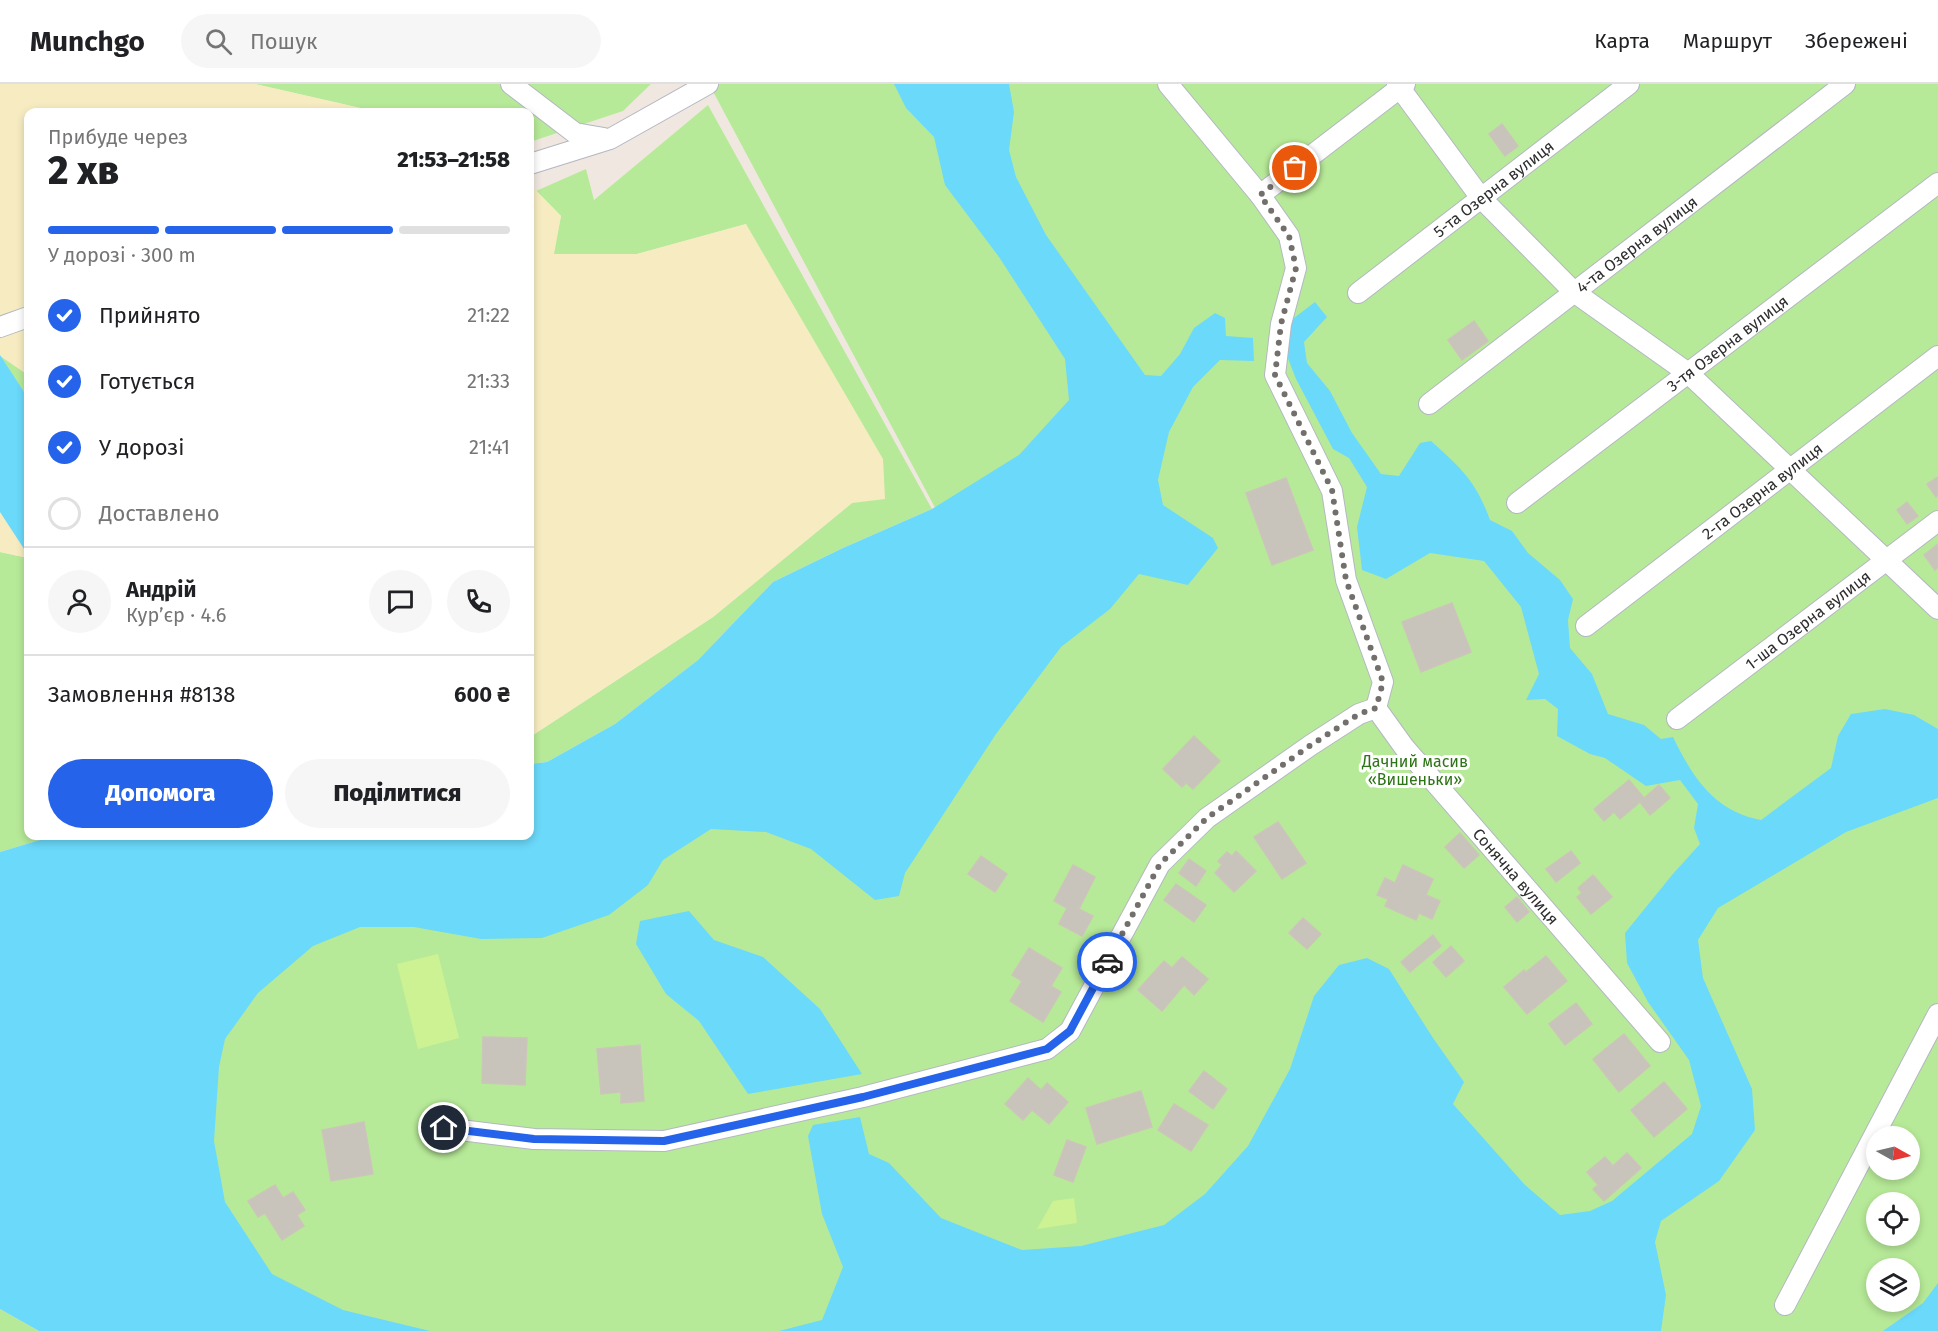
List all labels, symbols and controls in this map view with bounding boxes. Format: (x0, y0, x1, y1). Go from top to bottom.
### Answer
search box (181, 14, 601, 68)
text: Munchgo (30, 25, 145, 58)
icon: search (202, 25, 235, 58)
text: Пошук (250, 28, 317, 55)
text: Карта (1594, 28, 1650, 54)
text: Маршрут (1683, 28, 1772, 54)
text: Збережені (1805, 28, 1908, 54)
text: Прибуде через (48, 125, 188, 149)
street label: 5-та Озерна вулиця (1430, 137, 1558, 241)
pin (1269, 142, 1320, 193)
text: 21:53–21:58 (397, 146, 510, 173)
text: 2 хв (48, 148, 119, 194)
icon: bag (1278, 151, 1311, 184)
street label: 4-та Озерна вулиця (1573, 192, 1701, 297)
text: У дорозі · 300 m (48, 243, 196, 267)
street label: 3-тя Озерна вулиця (1663, 292, 1792, 396)
icon: check (48, 299, 81, 332)
text: Прийнято (99, 302, 201, 329)
text: 21:22 (467, 303, 510, 327)
icon: check (48, 365, 81, 398)
text: Готується (99, 368, 195, 395)
text: 21:33 (467, 369, 510, 393)
icon: check (48, 431, 81, 464)
text: У дорозі (99, 434, 184, 461)
text: 21:41 (469, 435, 510, 459)
street label: 2-га Озерна вулиця (1698, 439, 1826, 543)
text: Доставлено (99, 500, 220, 527)
street label: 1-ша Озерна вулиця (1742, 567, 1874, 674)
button: person (48, 570, 111, 633)
button: chat (369, 570, 432, 633)
button: phone (447, 570, 510, 633)
text: Андрій (126, 576, 196, 603)
text: Кур’єр · 4.6 (126, 603, 226, 627)
text: Замовлення #8138 (48, 681, 235, 708)
text: 600 ₴ (454, 681, 510, 708)
park label: Дачний масив «Вишеньки» (1361, 752, 1468, 789)
button: Допомога (48, 759, 273, 828)
button: Поділитися (285, 759, 510, 828)
street label: Сонячна вулиця (1469, 824, 1563, 928)
courier (1077, 932, 1137, 992)
icon: car (1091, 946, 1124, 979)
pin (418, 1102, 469, 1153)
icon: home (427, 1111, 460, 1144)
north arrow (1866, 1126, 1920, 1180)
map controls (1866, 1126, 1920, 1312)
button: locate (1866, 1192, 1920, 1246)
button: layers (1866, 1258, 1920, 1312)

